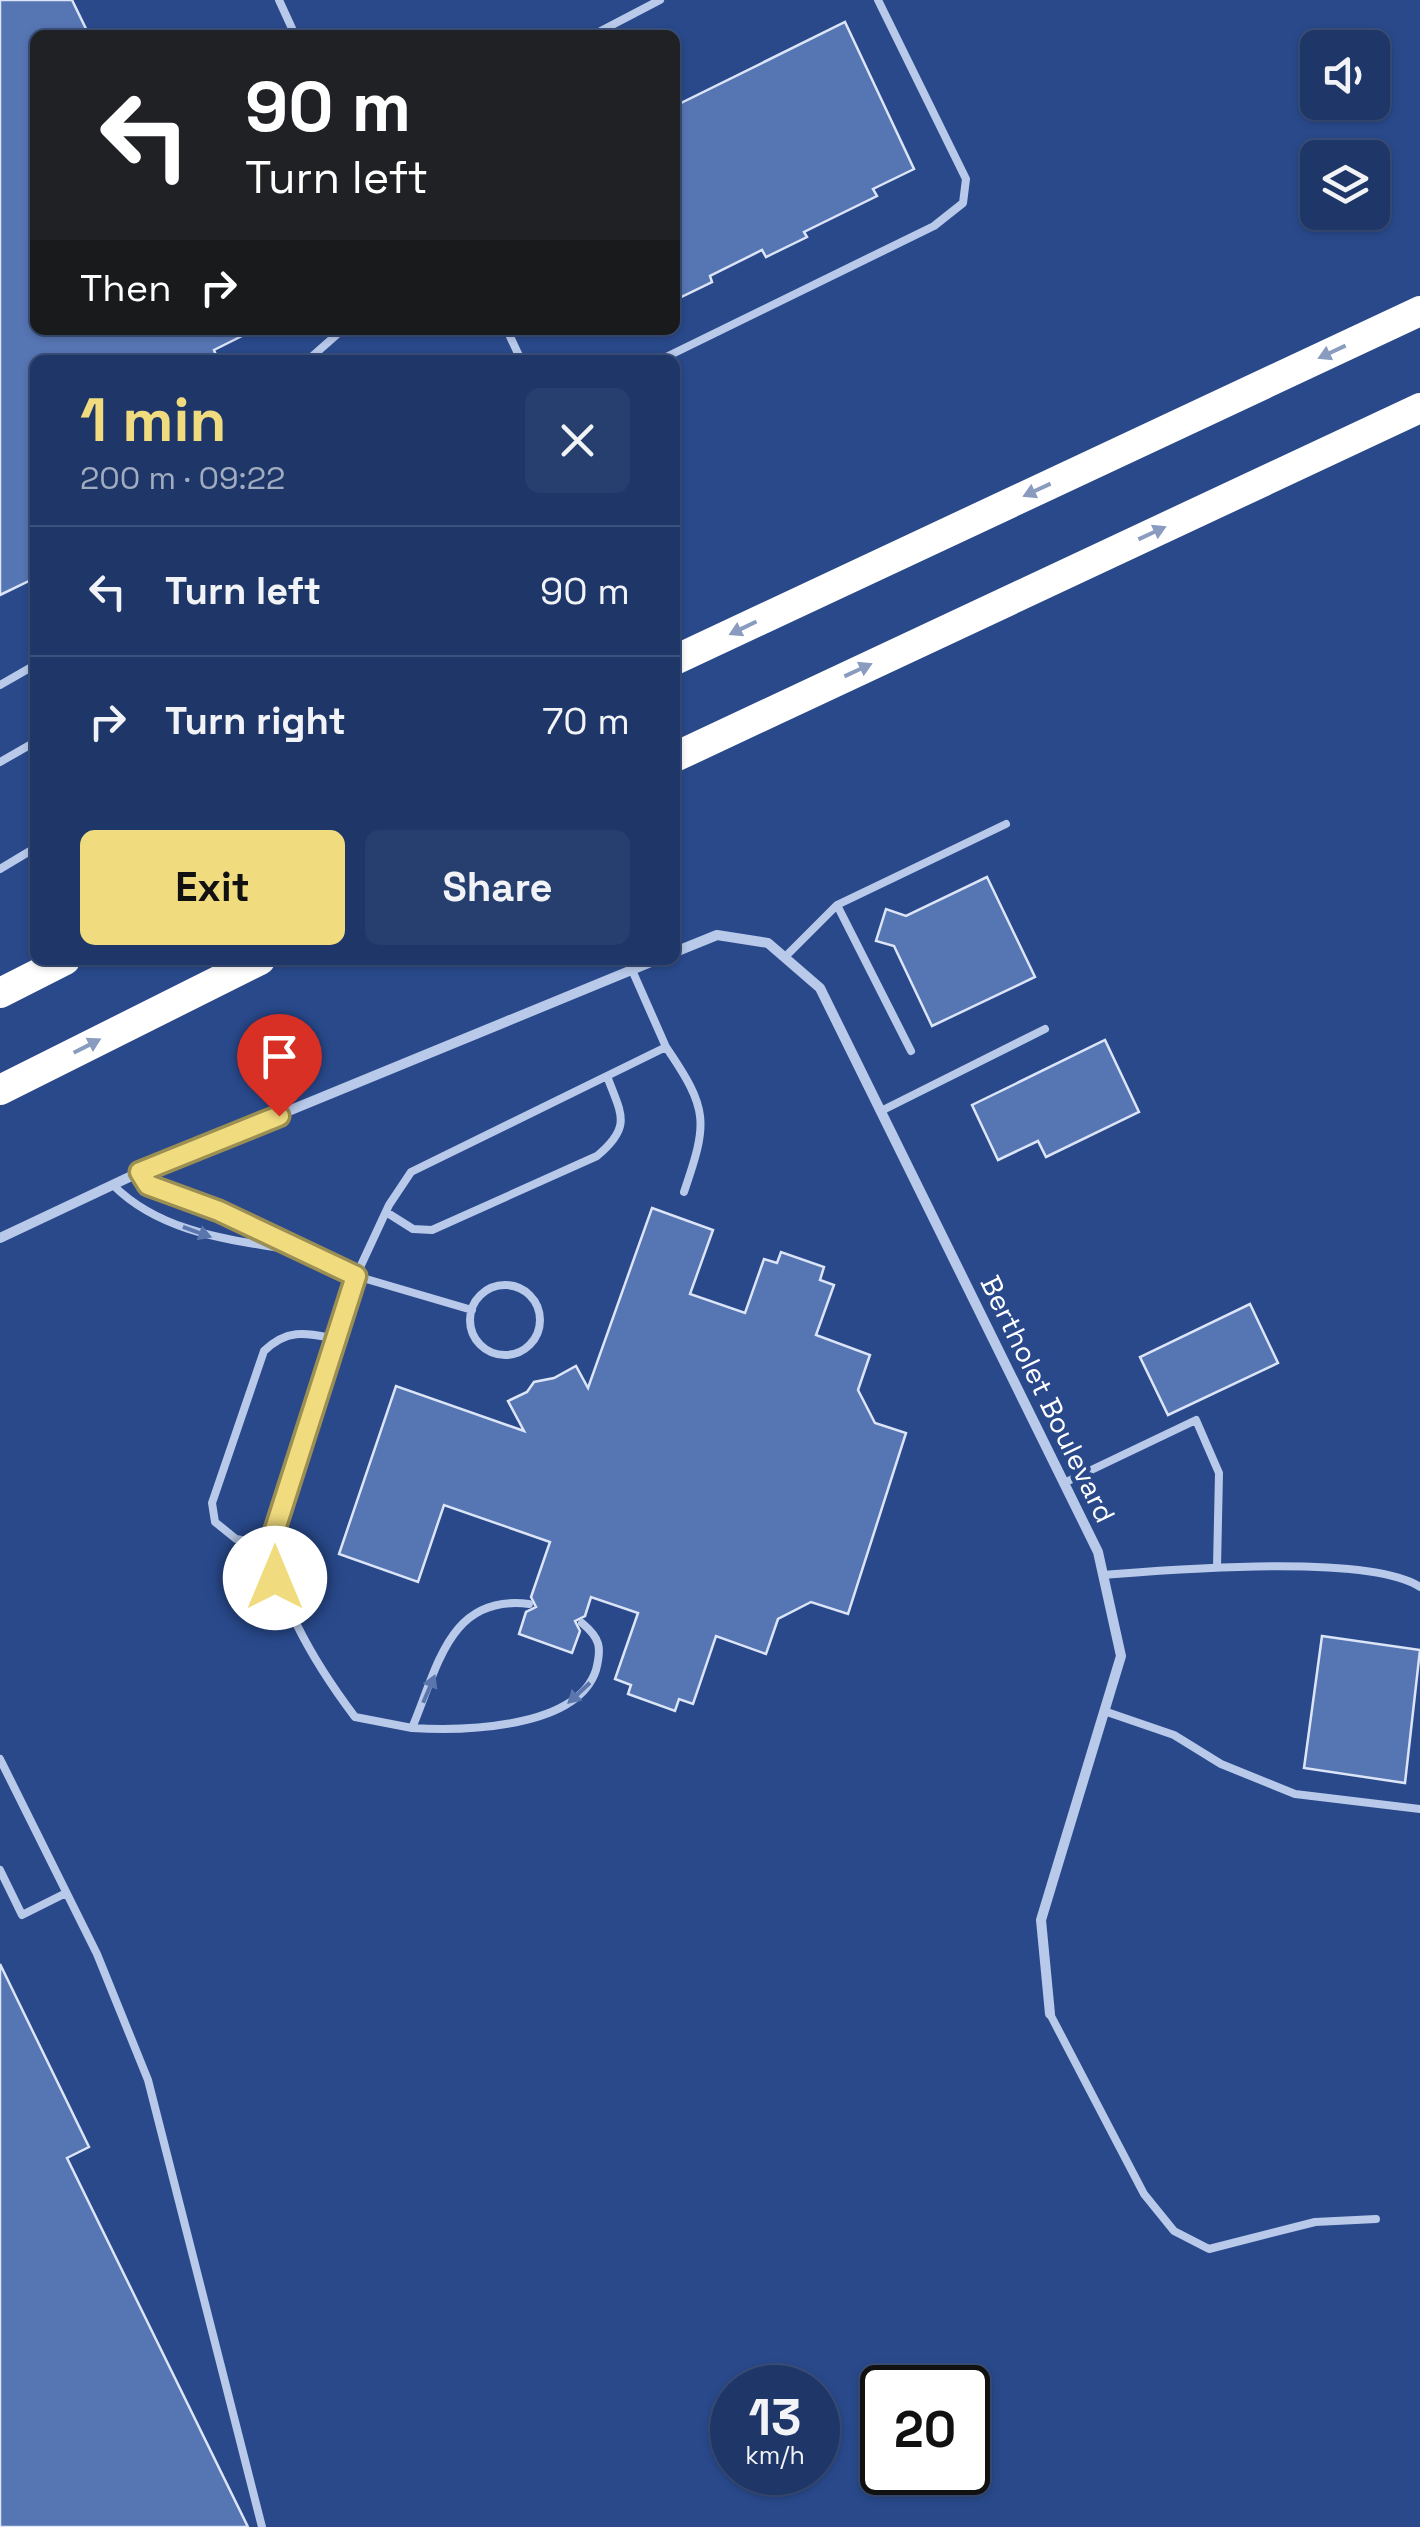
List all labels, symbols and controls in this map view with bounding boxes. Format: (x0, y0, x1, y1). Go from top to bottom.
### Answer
map controls (1300, 30, 1390, 230)
button: sound (1300, 30, 1390, 120)
text: 90 m (245, 62, 411, 151)
icon: left (80, 70, 210, 200)
button: layers (1300, 140, 1390, 230)
text: Turn left (245, 149, 428, 206)
icon: right (191, 260, 246, 315)
text: Then (80, 264, 171, 312)
one-way arrow (1317, 344, 1346, 361)
text: 1 min (80, 382, 227, 459)
button: close (525, 388, 630, 493)
text: 200 m · 09:22 (80, 458, 285, 498)
one-way arrow (1022, 481, 1051, 498)
one-way arrow (1138, 524, 1167, 541)
icon: left (80, 564, 135, 619)
text: Turn left (165, 567, 321, 615)
text: 90 m (540, 567, 630, 615)
one-way arrow (728, 619, 757, 636)
one-way arrow (843, 662, 873, 678)
icon: right (80, 694, 135, 749)
text: Turn right (165, 697, 346, 745)
text: 70 m (542, 697, 630, 745)
button: Exit (80, 830, 345, 945)
button: Share (365, 830, 630, 945)
pin (237, 1014, 322, 1117)
icon: arrive (252, 1029, 307, 1084)
one-way arrow (72, 1037, 101, 1054)
one-way arrow (183, 1225, 213, 1240)
street label: Bertholet Boulevard (973, 1269, 1123, 1529)
position arrow (223, 1526, 327, 1630)
one-way arrow (421, 1674, 437, 1704)
one-way arrow (567, 1681, 591, 1704)
speed limit sign: 20 (860, 2365, 990, 2495)
text: 13 (749, 2386, 802, 2450)
text: km/h (745, 2439, 805, 2471)

